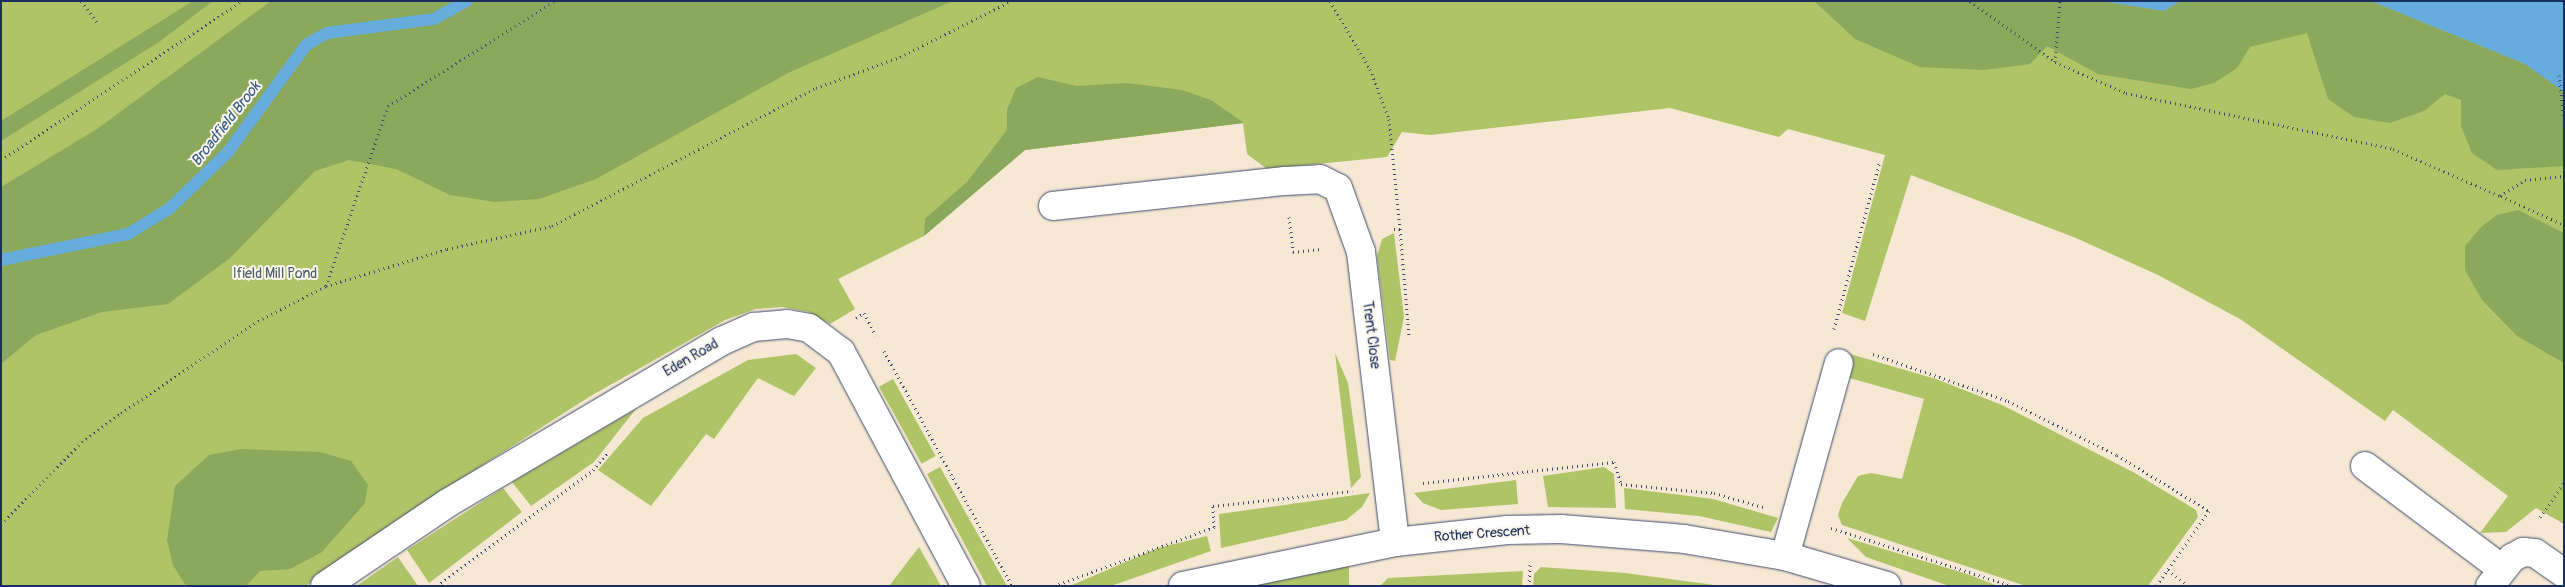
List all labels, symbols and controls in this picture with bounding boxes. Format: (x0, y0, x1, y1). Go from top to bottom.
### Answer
water label: Broadfield Brook (187, 78, 265, 170)
park label: Ifield Mill Pond (233, 266, 317, 282)
street label: Trent Close (1359, 300, 1383, 370)
street label: Eden Road (660, 336, 722, 380)
street label: Rother Crescent (1433, 522, 1531, 546)

